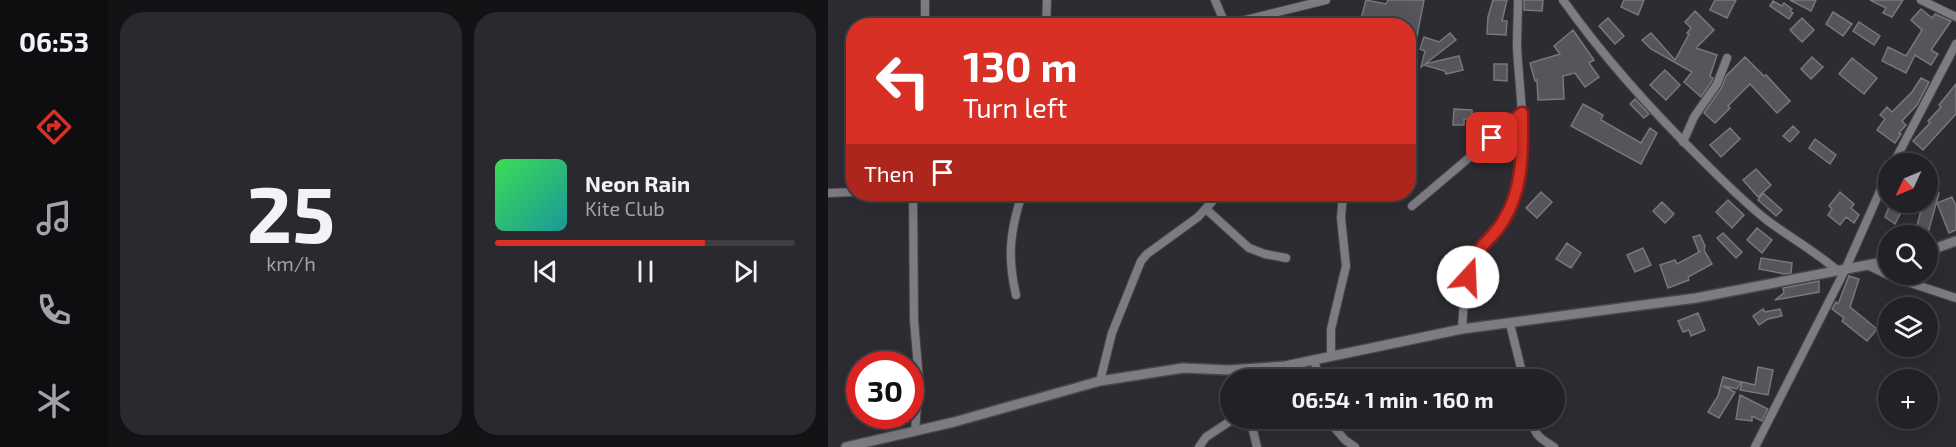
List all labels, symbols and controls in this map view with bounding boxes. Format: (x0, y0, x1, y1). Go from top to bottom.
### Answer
text: 06:53 (19, 25, 89, 57)
text: 130 m (963, 40, 1078, 90)
icon: left (864, 42, 942, 120)
text: Turn left (963, 91, 1067, 123)
icon: directions (33, 106, 75, 148)
pin (1466, 112, 1517, 163)
icon: arrive (1475, 121, 1508, 154)
north arrow (1878, 153, 1938, 213)
map controls (1878, 153, 1938, 429)
icon: arrive (926, 156, 959, 189)
text: Then (864, 160, 914, 186)
text: 25 (247, 165, 335, 259)
text: Neon Rain (585, 170, 690, 196)
text: Kite Club (585, 196, 665, 220)
icon: music (33, 197, 75, 239)
button: search (1878, 225, 1938, 285)
position arrow (1436, 245, 1500, 309)
text: km/h (266, 251, 316, 275)
icon: previous (529, 255, 562, 288)
icon: pause (629, 255, 662, 288)
icon: next (729, 255, 762, 288)
icon: phone (33, 289, 75, 331)
button: layers (1878, 297, 1938, 357)
speed limit sign: 30 (846, 351, 924, 429)
button: + (1878, 369, 1938, 429)
icon: climate (33, 380, 75, 422)
text: 06:54 · 1 min · 160 m (1291, 386, 1494, 412)

